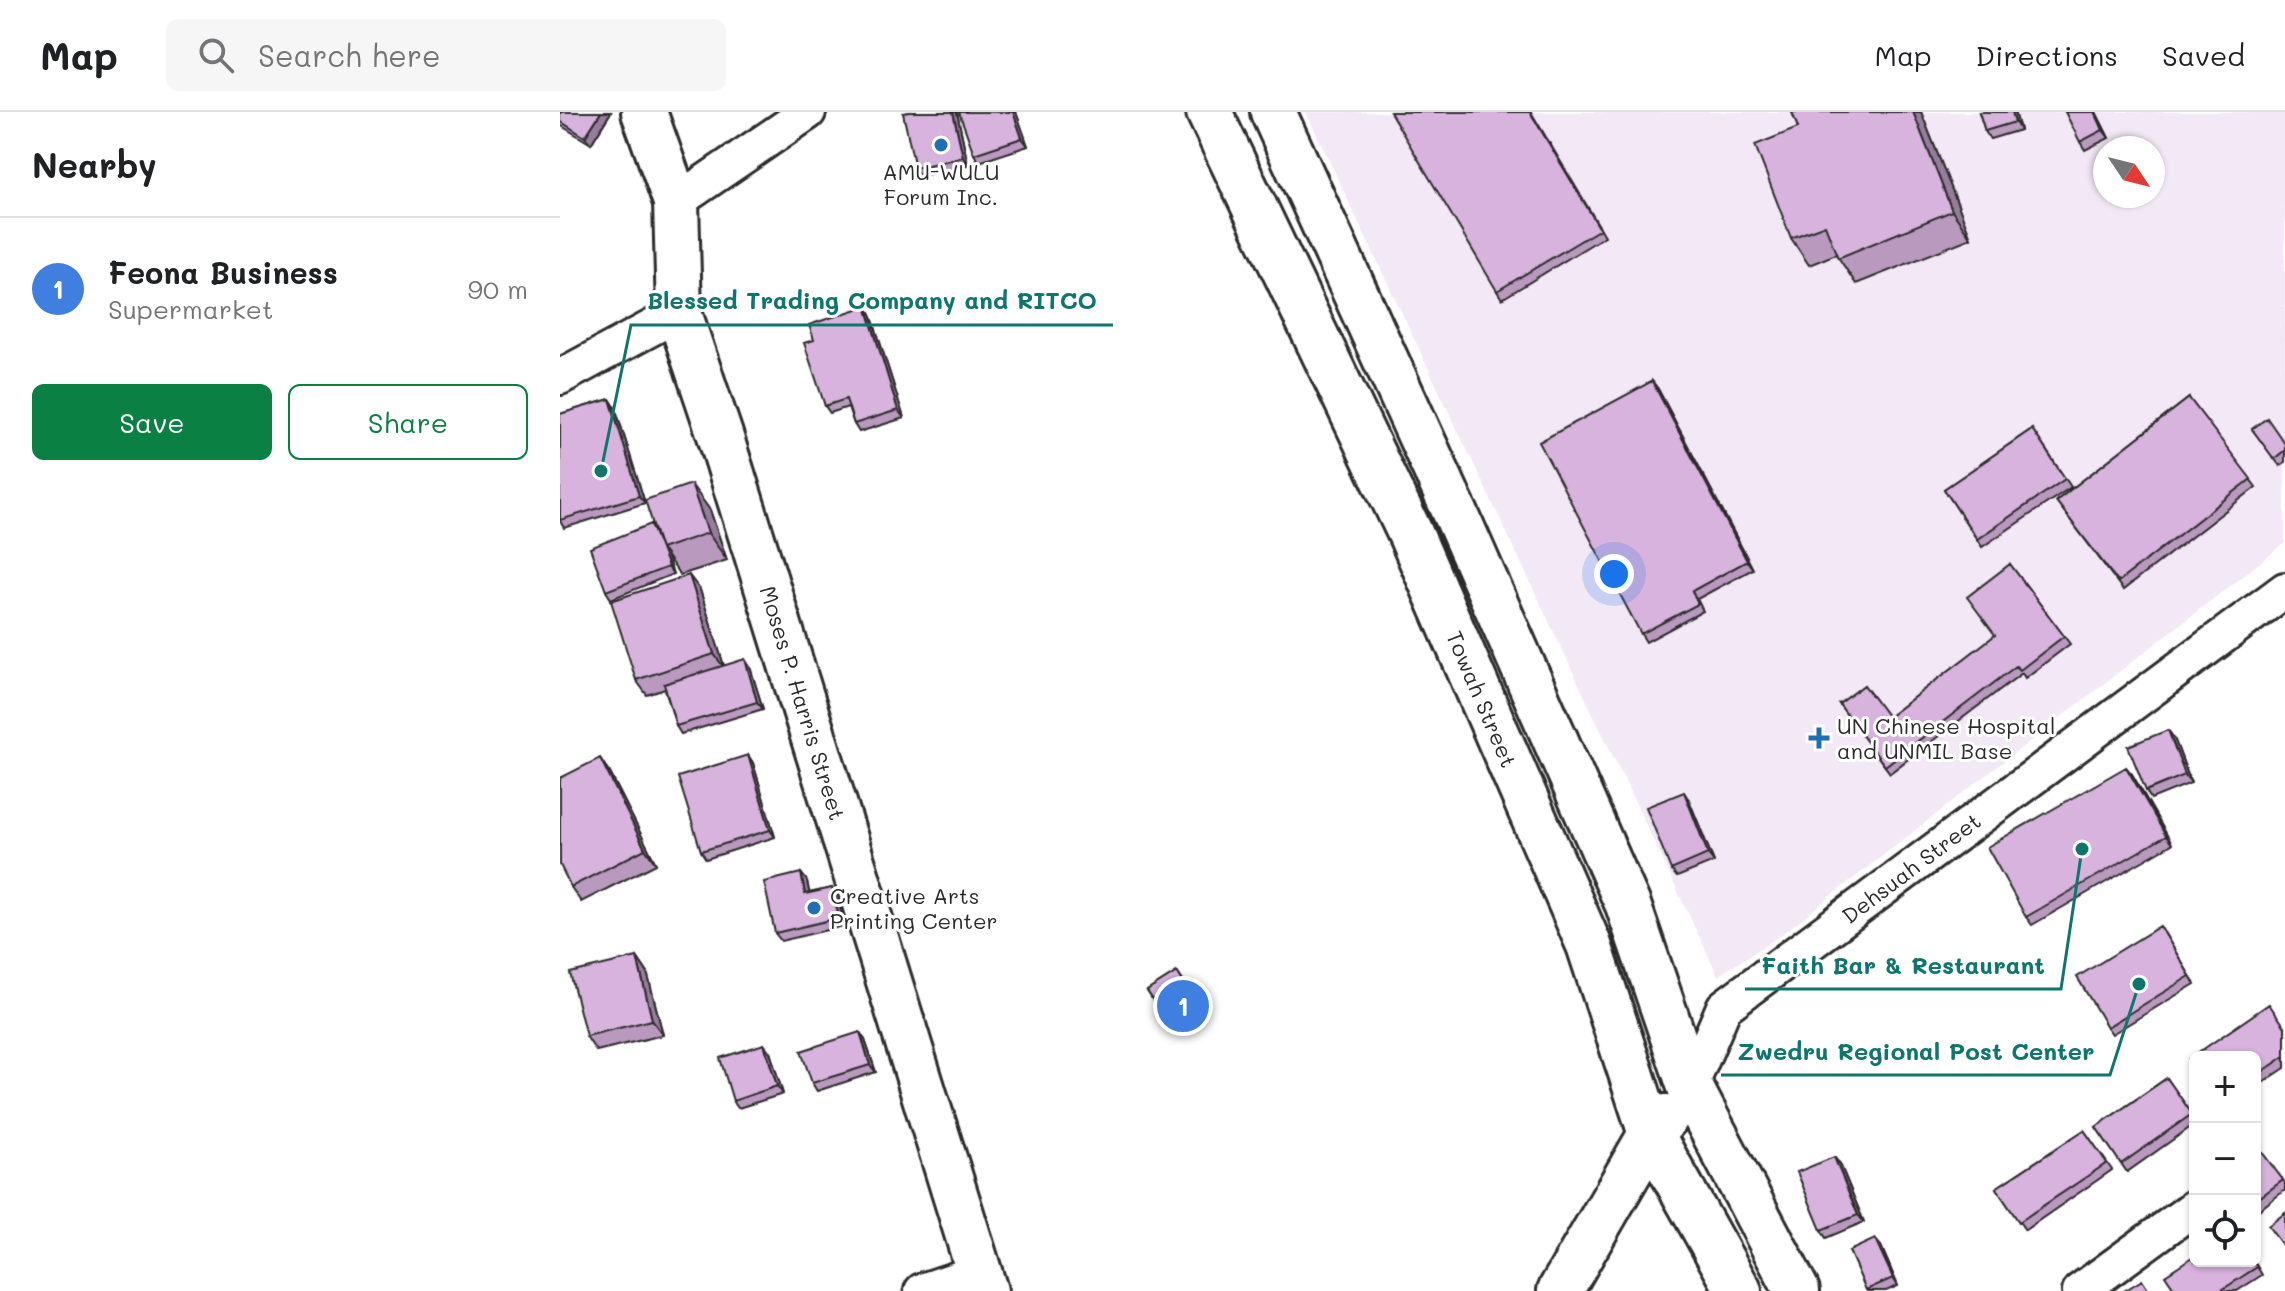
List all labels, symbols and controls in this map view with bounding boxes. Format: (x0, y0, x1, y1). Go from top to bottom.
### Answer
search box (166, 19, 726, 91)
text: Map (40, 30, 118, 80)
icon: search (194, 33, 238, 77)
text: Search here (258, 35, 441, 75)
text: Map (1875, 37, 1932, 73)
text: Directions (1976, 37, 2118, 73)
text: Saved (2162, 37, 2245, 73)
marker: AMU-WULU Forum Inc. (932, 136, 950, 154)
north arrow (2093, 136, 2165, 208)
text: Nearby (32, 142, 157, 187)
place label: AMU-WULU Forum Inc. (883, 157, 999, 211)
text: Feona Business (108, 252, 338, 292)
text: 1 (52, 272, 64, 306)
text: 90 m (468, 272, 528, 306)
callout: Blessed Trading Company and RITCO (631, 277, 1113, 325)
text: Blessed Trading Company and RITCO (647, 284, 1097, 315)
text: Supermarket (108, 292, 273, 326)
button: Save (32, 384, 272, 460)
button: Share (288, 384, 528, 460)
your location (1594, 554, 1634, 594)
street label: Moses P. Harris Street (754, 582, 852, 824)
street label: Towah Street (1440, 626, 1524, 772)
place label: UN Chinese Hospital and UNMIL Base (1837, 711, 2056, 765)
marker: UN Chinese Hospital and UNMIL Base (1808, 727, 1830, 749)
street label: Dehsuah Street (1836, 806, 1986, 930)
place label: Creative Arts Printing Center (830, 881, 998, 935)
marker: Creative Arts Printing Center (805, 899, 823, 917)
callout: Faith Bar & Restaurant (1745, 941, 2061, 989)
text: Faith Bar & Restaurant (1761, 949, 2045, 980)
pin: 1 (1157, 976, 1209, 1036)
callout: Zwedru Regional Post Center (1721, 1027, 2110, 1075)
text: Zwedru Regional Post Center (1737, 1035, 2095, 1066)
map controls (2189, 1051, 2261, 1267)
button: + (2189, 1051, 2261, 1123)
button: − (2189, 1123, 2261, 1195)
button: locate (2189, 1195, 2261, 1267)

